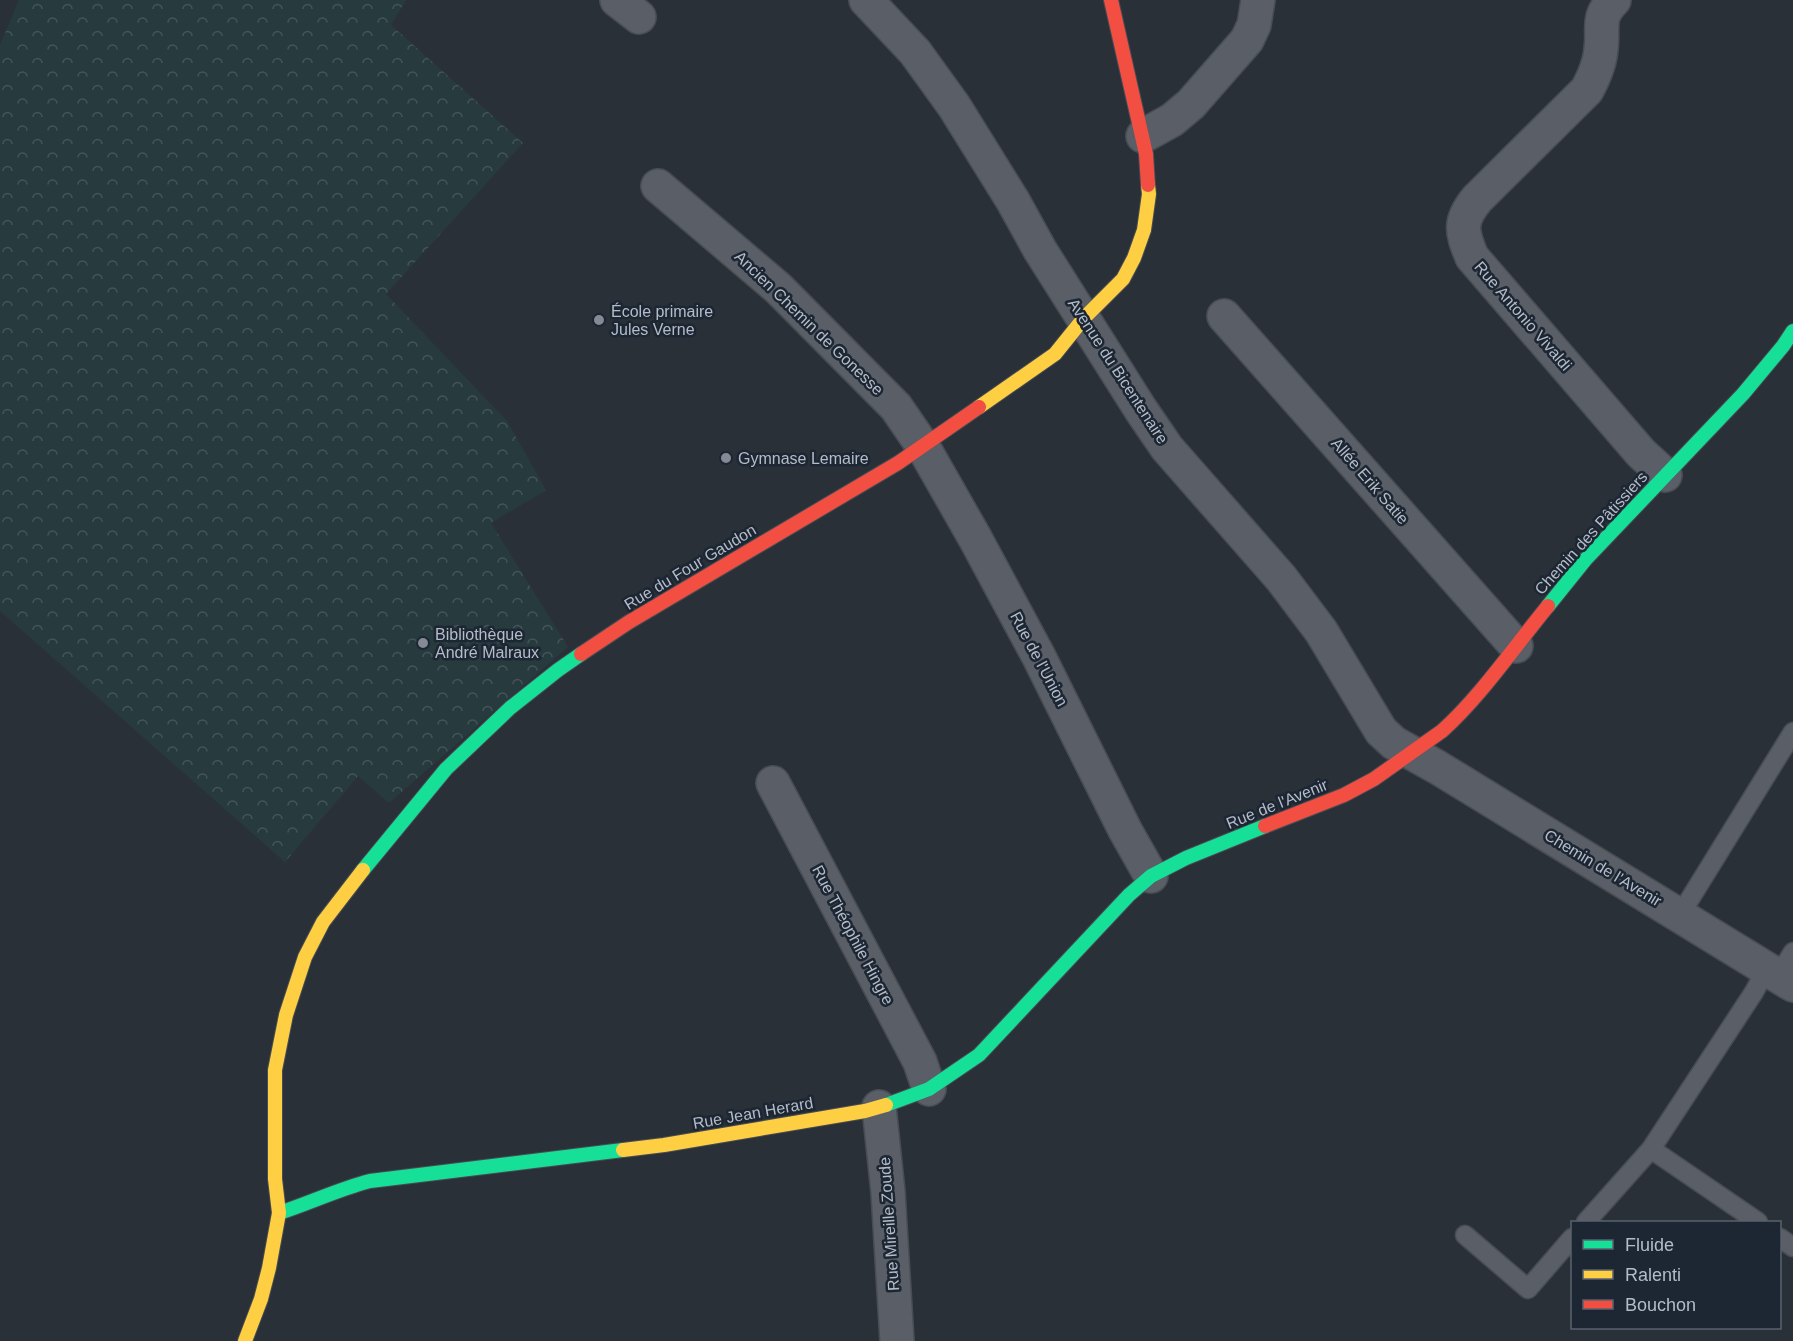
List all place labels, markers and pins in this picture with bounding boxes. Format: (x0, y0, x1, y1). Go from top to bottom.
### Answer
place label: École primaire Jules Verne (611, 302, 713, 338)
marker: École primaire Jules Verne (592, 313, 606, 327)
place label: Gymnase Lemaire (738, 450, 869, 467)
marker: Gymnase Lemaire (719, 451, 733, 465)
place label: Bibliothèque André Malraux (435, 626, 539, 661)
marker: Bibliothèque André Malraux (416, 636, 430, 650)

